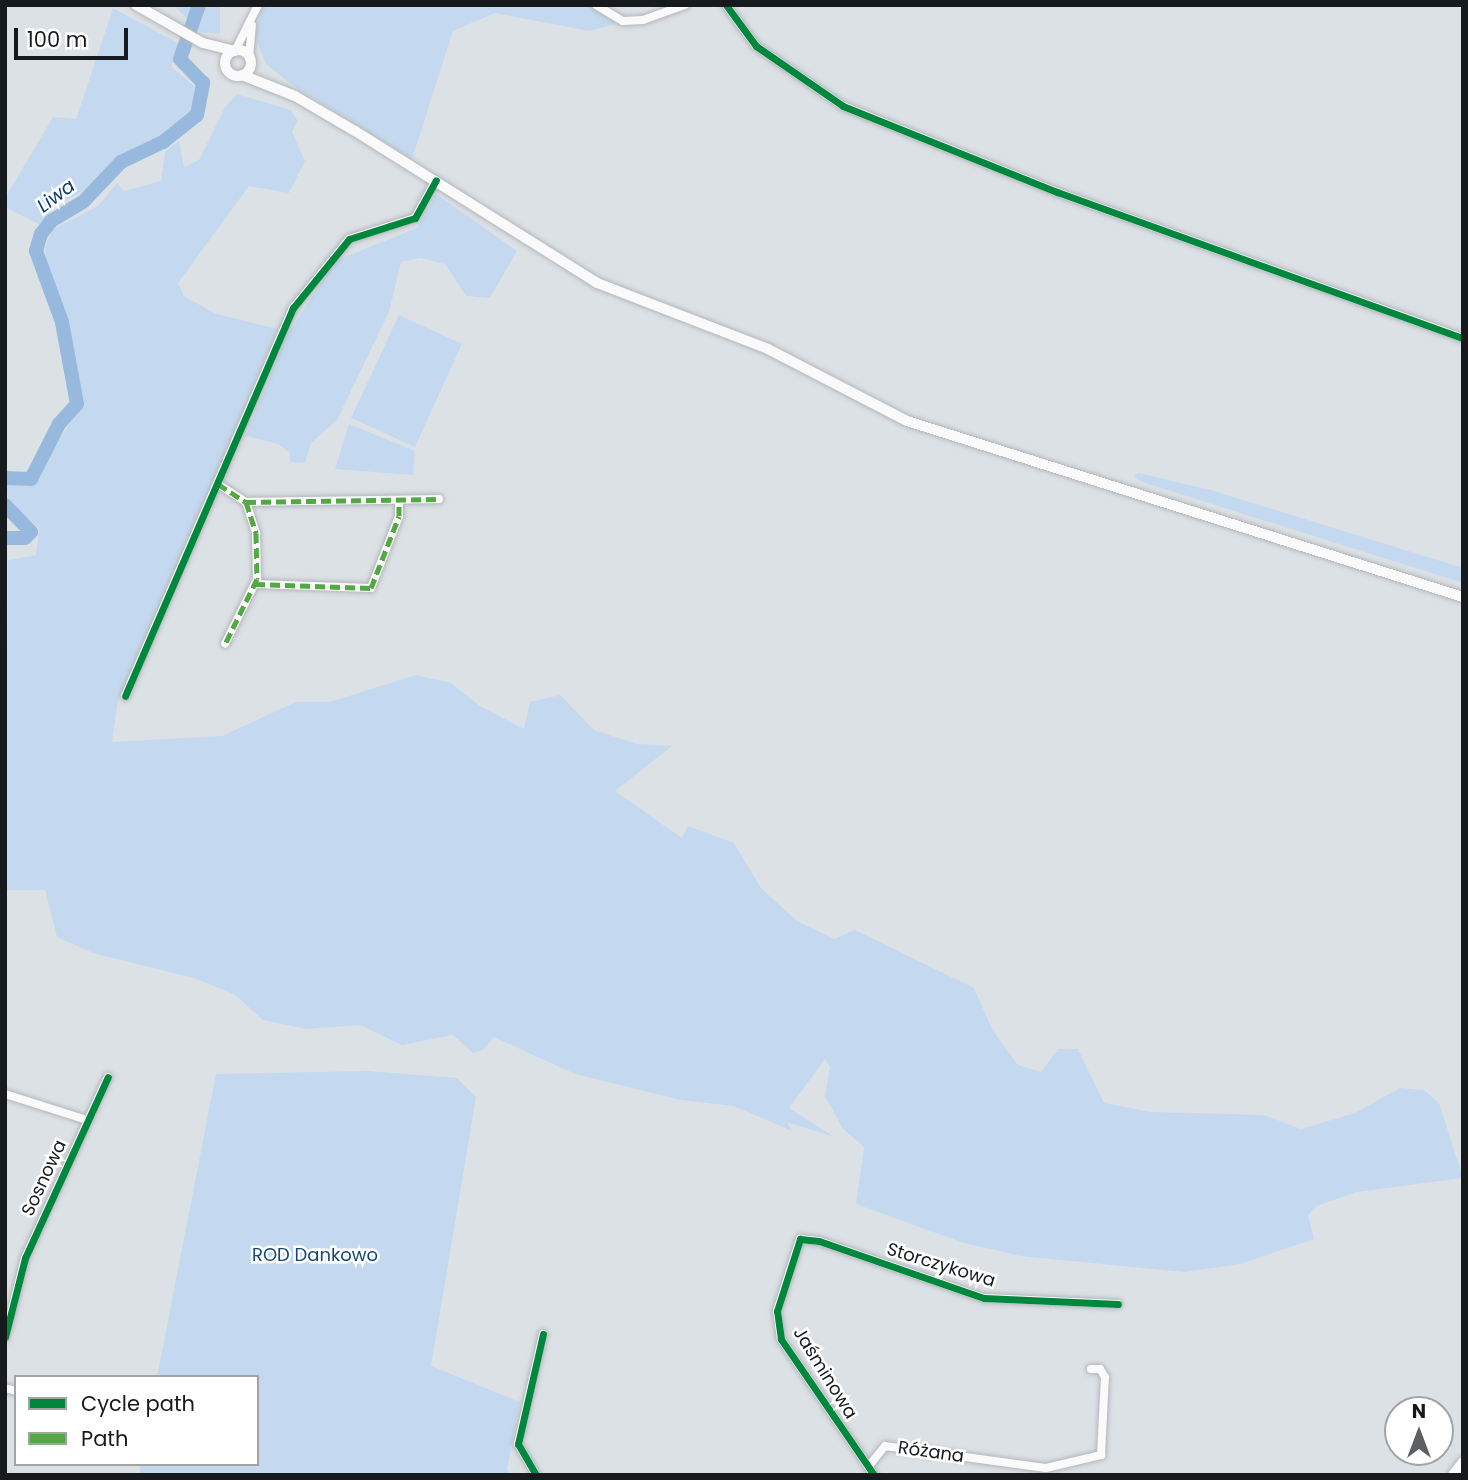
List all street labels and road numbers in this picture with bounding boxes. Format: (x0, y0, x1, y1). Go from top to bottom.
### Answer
street label: Sosnowa (17, 1137, 71, 1219)
street label: Storczykowa (884, 1238, 998, 1292)
street label: Jaśminowa (788, 1323, 862, 1423)
street label: Różana (897, 1437, 965, 1467)

